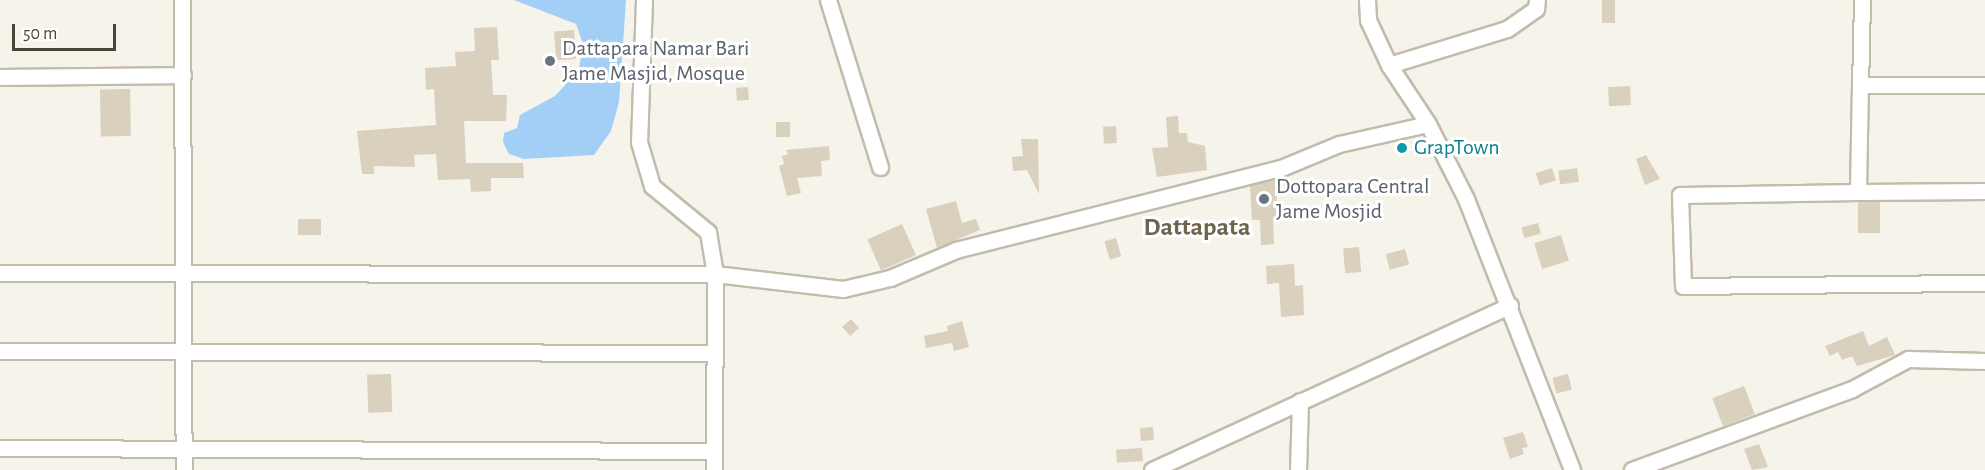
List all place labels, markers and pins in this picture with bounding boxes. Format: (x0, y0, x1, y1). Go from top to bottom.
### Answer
place label: Dattapara Namar Bari Jame Masjid, Mosque (562, 35, 749, 86)
marker: Dattapara Namar Bari Jame Masjid, Mosque (543, 54, 557, 68)
place label: GrapTown (1414, 135, 1500, 161)
marker: GrapTown (1395, 141, 1409, 155)
place label: Dottopara Central Jame Mosjid (1276, 173, 1429, 224)
marker: Dottopara Central Jame Mosjid (1257, 192, 1271, 206)

